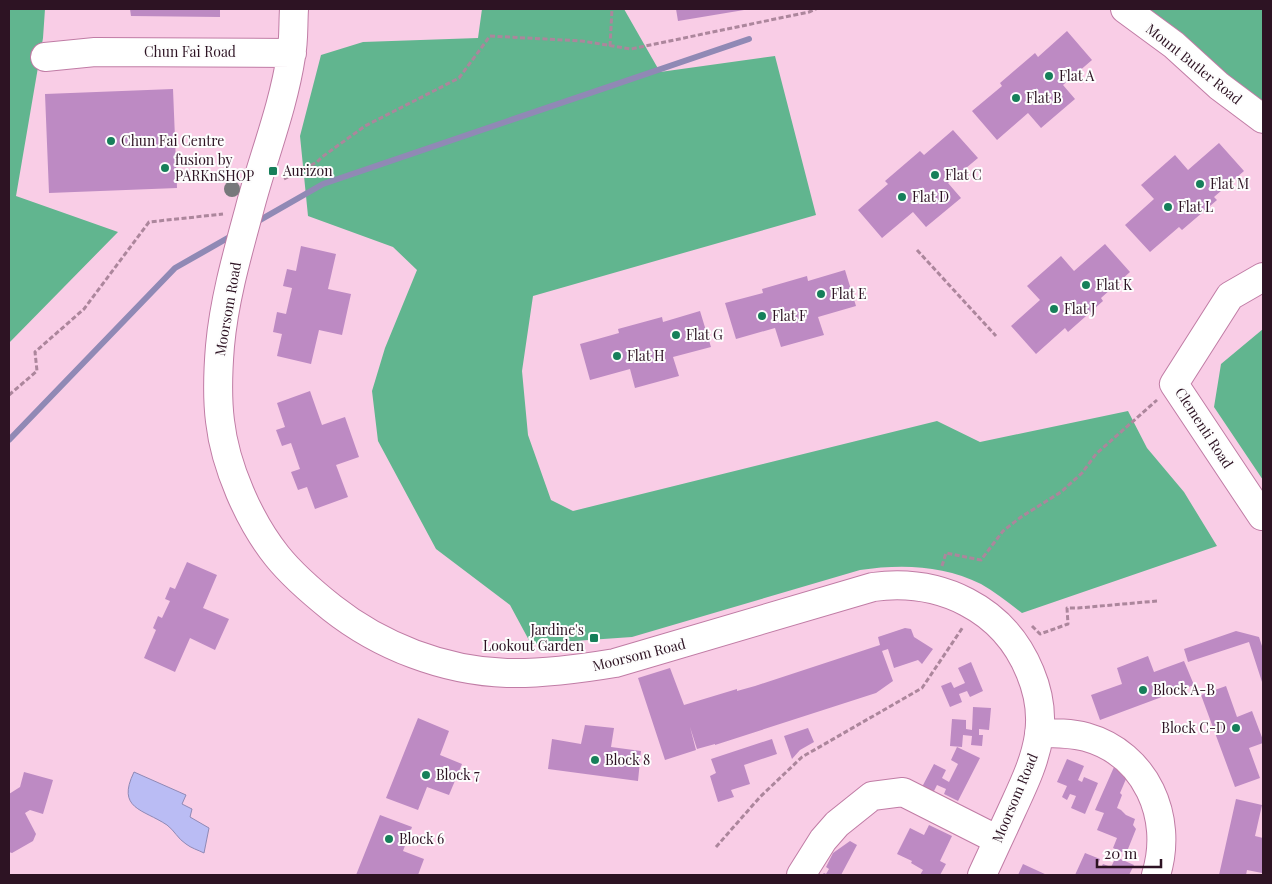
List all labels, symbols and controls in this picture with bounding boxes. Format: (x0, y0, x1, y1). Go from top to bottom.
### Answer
street label: Mount Butler Road (1142, 19, 1246, 108)
street label: Chun Fai Road (144, 42, 236, 61)
place label: Flat A (1059, 66, 1095, 85)
marker: Flat A (1043, 70, 1055, 82)
place label: Flat B (1026, 88, 1062, 107)
marker: Flat B (1010, 92, 1022, 104)
place label: Chun Fai Centre (121, 131, 224, 150)
marker: Chun Fai Centre (105, 135, 117, 147)
place label: fusion by PARKnSHOP (175, 150, 254, 185)
place label: Aurizon (282, 161, 333, 180)
marker: fusion by PARKnSHOP (159, 162, 171, 174)
marker: Aurizon (267, 165, 279, 177)
place label: Flat C (945, 165, 982, 184)
marker: Flat C (929, 169, 941, 181)
place label: Flat M (1210, 174, 1249, 193)
marker: Flat M (1194, 178, 1206, 190)
place label: Flat D (912, 187, 949, 206)
marker: Flat D (896, 191, 908, 203)
place label: Flat L (1178, 197, 1213, 216)
marker: Flat L (1162, 201, 1174, 213)
street label: Moorsom Road (210, 260, 245, 357)
place label: Flat K (1096, 275, 1133, 294)
marker: Flat K (1080, 279, 1092, 291)
place label: Flat E (831, 284, 867, 303)
marker: Flat E (815, 288, 827, 300)
place label: Flat J (1064, 299, 1096, 318)
marker: Flat J (1048, 303, 1060, 315)
place label: Flat F (772, 306, 807, 325)
marker: Flat F (756, 310, 768, 322)
place label: Flat G (686, 325, 723, 344)
marker: Flat G (670, 329, 682, 341)
place label: Flat H (627, 346, 665, 365)
marker: Flat H (611, 350, 623, 362)
street label: Clementi Road (1171, 384, 1238, 472)
place label: Jardine's Lookout Garden (483, 620, 585, 655)
marker: Jardine's Lookout Garden (588, 632, 600, 644)
street label: Moorsom Road (590, 634, 687, 675)
place label: Block A-B (1153, 680, 1215, 699)
marker: Block A-B (1137, 684, 1149, 696)
place label: Block C-D (1161, 718, 1226, 737)
marker: Block C-D (1230, 722, 1242, 734)
place label: Block 8 (605, 750, 650, 769)
street label: Moorsom Road (987, 750, 1042, 845)
marker: Block 8 (589, 754, 601, 766)
place label: Block 7 (436, 765, 480, 784)
marker: Block 7 (420, 769, 432, 781)
place label: Block 6 (399, 829, 444, 848)
marker: Block 6 (383, 833, 395, 845)
scale bar (1097, 836, 1161, 868)
text: 20 m (1104, 843, 1138, 863)

